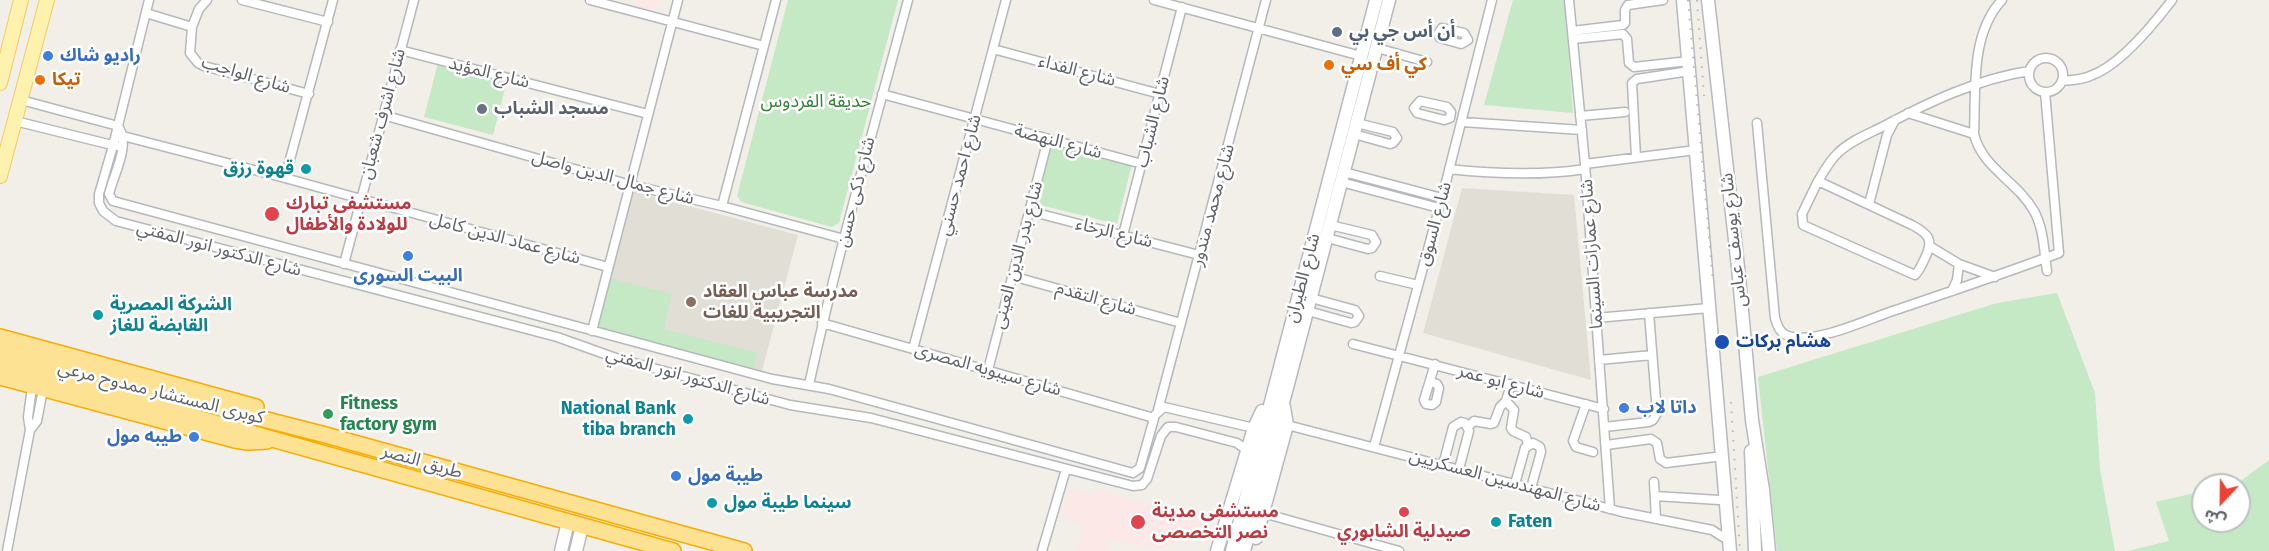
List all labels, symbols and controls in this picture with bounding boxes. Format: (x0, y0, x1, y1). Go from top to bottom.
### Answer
place label: أن أس جي بي (1349, 21, 1455, 43)
marker: أن أس جي بي (1330, 25, 1344, 39)
place label: راديو شاك (60, 45, 141, 67)
street label: شارع اشرف شعبان (355, 46, 411, 182)
marker: راديو شاك (41, 49, 55, 63)
street label: شارع الفداء (1036, 50, 1118, 92)
street label: شارع الواجب (199, 51, 293, 99)
street label: شارع المؤيد (446, 53, 532, 93)
place label: كي أف سي (1341, 54, 1427, 76)
marker: كي أف سي (1322, 58, 1336, 72)
place label: تيكا (52, 69, 81, 91)
marker: تيكا (33, 73, 47, 87)
street label: شارع الشباب (1131, 74, 1175, 170)
park label: حديقة الفردوس (761, 91, 871, 113)
place label: مسجد الشباب (494, 98, 609, 120)
marker: مسجد الشباب (475, 102, 489, 116)
street label: شارع احمد حسني (933, 112, 987, 238)
street label: شارع النهضة (1012, 120, 1104, 164)
street label: شارع ذكى حسن (832, 135, 880, 249)
street label: شارع محمد مندور (1186, 142, 1240, 268)
street label: شارع جمال الدين واصل (530, 146, 696, 210)
place label: قهوة رزق (223, 158, 294, 180)
marker: قهوة رزق (299, 162, 313, 176)
street label: شارع يوسف عباس (1716, 172, 1752, 308)
street label: شارع عمارات السينما (1576, 178, 1608, 330)
street label: شارع بدر الدين العينى (988, 179, 1048, 331)
street label: شارع السوق (1413, 179, 1457, 269)
place label: مستشفى تبارك للولادة والأطفال (286, 193, 411, 236)
marker: مستشفى تبارك للولادة والأطفال (263, 205, 281, 223)
street label: شارع عماد الدين كامل (427, 209, 583, 269)
street label: شارع الرخاء (1073, 213, 1155, 253)
street label: شارع الدكتور انور المفتي (134, 217, 304, 281)
street label: شارع الطيران (1281, 231, 1325, 325)
marker: البيت السورى (401, 249, 415, 263)
place label: البيت السورى (353, 265, 463, 287)
street label: شارع التقدم (1053, 277, 1139, 321)
place label: مدرسة عباس العقاد التجريبية للغات (703, 281, 858, 324)
place label: الشركة المصرية القابضة للغاز (110, 294, 232, 336)
marker: مدرسة عباس العقاد التجريبية للغات (684, 295, 698, 309)
marker: الشركة المصرية القابضة للغاز (91, 308, 105, 322)
place label: هشام بركات (1736, 331, 1831, 353)
marker: هشام بركات (1713, 333, 1731, 351)
street label: شارع سيبويه المصرى (912, 339, 1064, 401)
street label: شارع الدكتور انور المفتي (603, 343, 773, 411)
street label: كوبرى المستشار ممدوح مرعي (56, 357, 266, 429)
street label: شارع ابو عمر (1455, 360, 1547, 404)
place label: Fitness factory gym (340, 393, 437, 436)
place label: داتا لاب (1636, 397, 1696, 419)
place label: National Bank tiba branch (561, 398, 676, 440)
marker: داتا لاب (1617, 401, 1631, 415)
marker: Fitness factory gym (321, 407, 335, 421)
marker: National Bank tiba branch (681, 412, 695, 426)
place label: طيبه مول (107, 426, 182, 448)
marker: طيبه مول (187, 430, 201, 444)
street label: طريق النصر (379, 440, 465, 484)
street label: شارع المهندسين العسكريين (1407, 445, 1603, 517)
place label: طيبة مول (688, 465, 763, 487)
marker: طيبة مول (669, 469, 683, 483)
north arrow (2191, 473, 2251, 533)
place label: سينما طيبة مول (724, 492, 852, 514)
marker: سينما طيبة مول (705, 496, 719, 510)
place label: مستشفى مدينة نصر التخصصى (1152, 501, 1279, 544)
marker: صيدلية الشابوري (1397, 505, 1411, 519)
text: ش (2201, 505, 2229, 531)
place label: Faten (1508, 511, 1552, 533)
marker: مستشفى مدينة نصر التخصصى (1129, 513, 1147, 531)
marker: Faten (1489, 515, 1503, 529)
place label: صيدلية الشابوري (1337, 521, 1471, 543)

